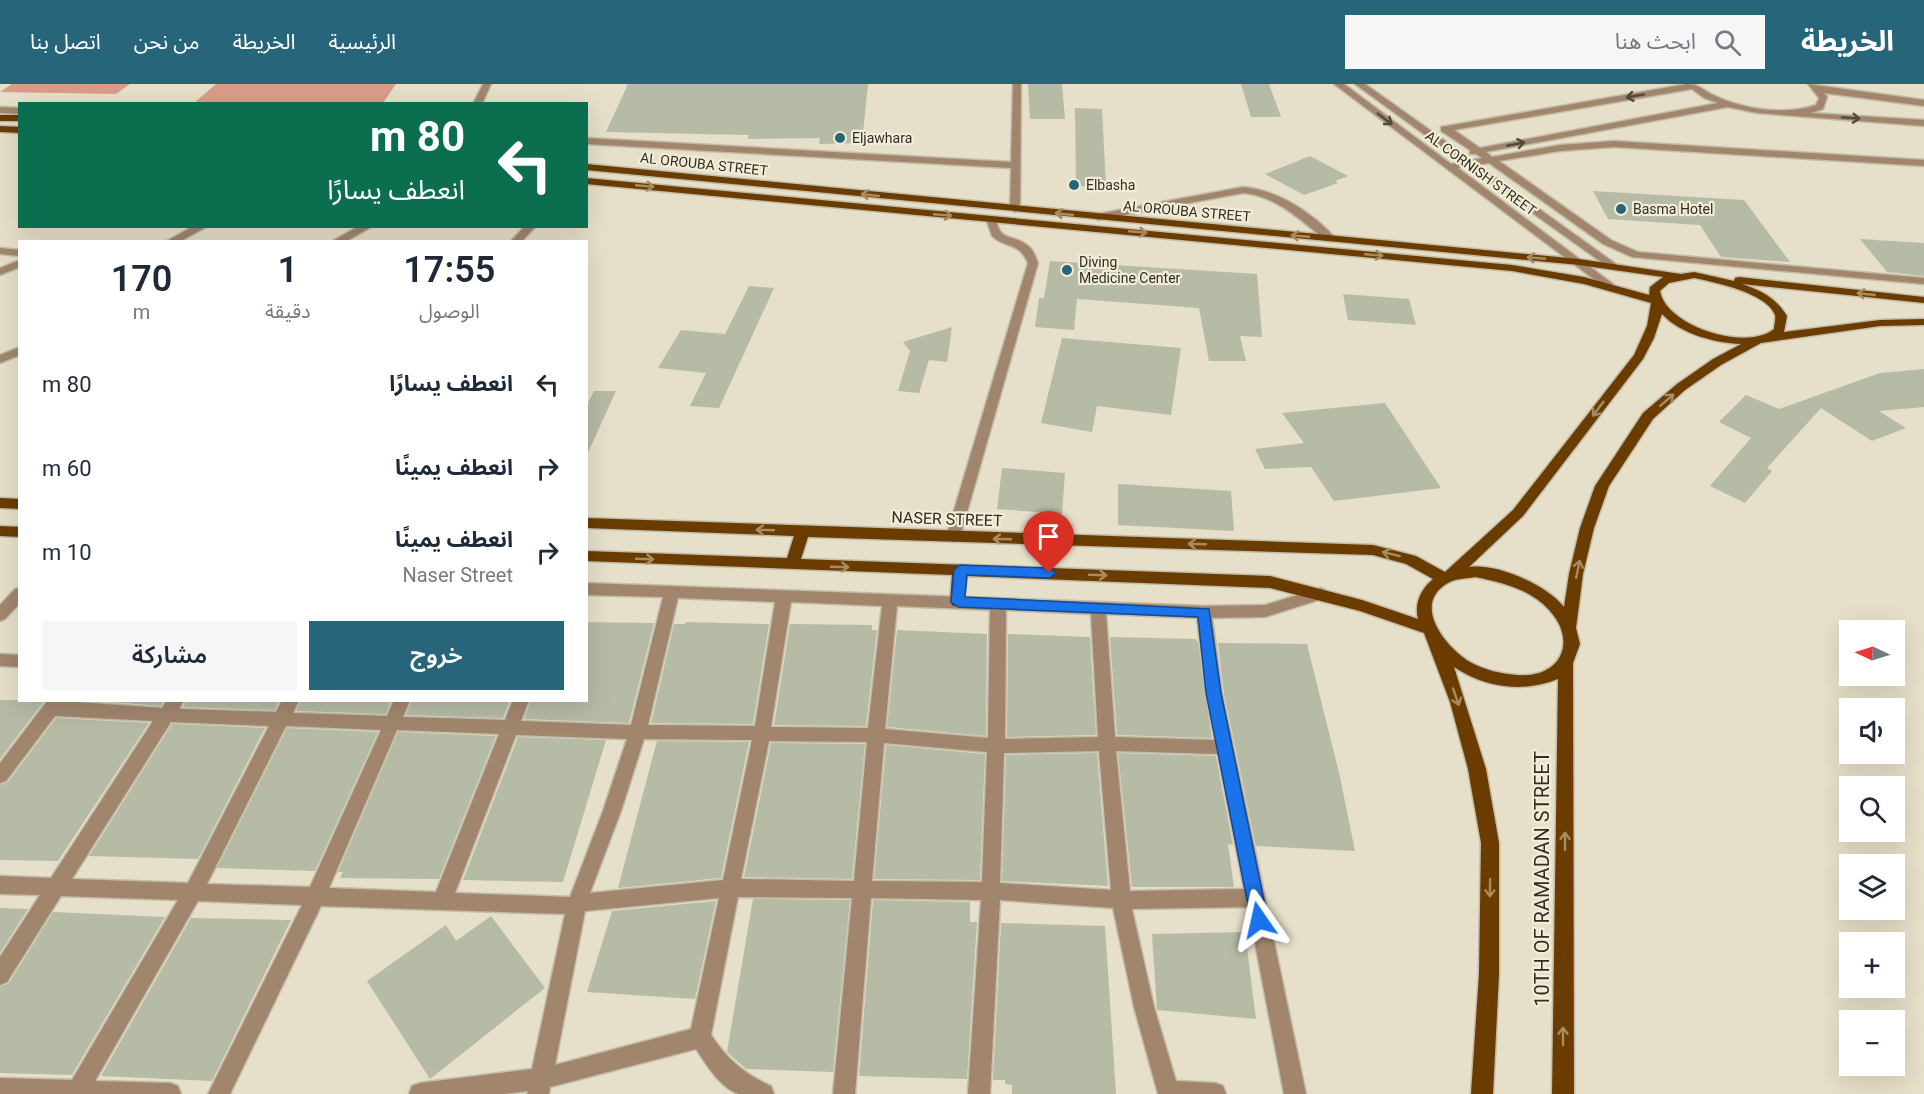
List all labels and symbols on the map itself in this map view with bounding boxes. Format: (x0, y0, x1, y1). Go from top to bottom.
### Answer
one-way arrow (1626, 91, 1645, 102)
one-way arrow (1376, 113, 1392, 125)
one-way arrow (1840, 113, 1860, 124)
street label: AL CORNISH STREET (1423, 128, 1540, 219)
place label: Eljawhara (852, 130, 912, 146)
marker: Eljawhara (833, 131, 847, 145)
one-way arrow (1506, 138, 1525, 149)
street label: AL OROUBA STREET (639, 149, 769, 179)
place label: Elbasha (1086, 177, 1135, 193)
marker: Elbasha (1067, 178, 1081, 192)
one-way arrow (634, 181, 654, 192)
one-way arrow (861, 189, 880, 200)
street label: AL OROUBA STREET (1122, 197, 1252, 225)
place label: Basma Hotel (1633, 201, 1713, 217)
marker: Basma Hotel (1614, 202, 1628, 216)
one-way arrow (1055, 208, 1075, 219)
one-way arrow (933, 210, 953, 221)
one-way arrow (1127, 227, 1147, 238)
one-way arrow (1291, 230, 1311, 241)
one-way arrow (1363, 250, 1383, 261)
one-way arrow (1527, 252, 1546, 263)
place label: Diving Medicine Center (1079, 254, 1181, 286)
marker: Diving Medicine Center (1060, 263, 1074, 277)
one-way arrow (1856, 288, 1876, 299)
one-way arrow (1659, 393, 1674, 407)
one-way arrow (1592, 401, 1605, 417)
street label: NASER STREET (891, 508, 1003, 530)
pin (1023, 511, 1074, 573)
one-way arrow (756, 524, 776, 535)
one-way arrow (993, 533, 1013, 544)
one-way arrow (1188, 539, 1208, 550)
one-way arrow (1382, 548, 1401, 560)
one-way arrow (634, 553, 654, 564)
one-way arrow (1573, 560, 1584, 579)
one-way arrow (829, 561, 849, 572)
one-way arrow (1087, 569, 1107, 580)
north arrow (1839, 620, 1905, 686)
one-way arrow (1452, 687, 1463, 706)
street label: 10TH OF RAMADAN STREET (1530, 751, 1554, 1007)
one-way arrow (1559, 831, 1571, 851)
one-way arrow (1484, 877, 1496, 897)
position arrow (1227, 888, 1291, 952)
one-way arrow (1557, 1026, 1569, 1046)

